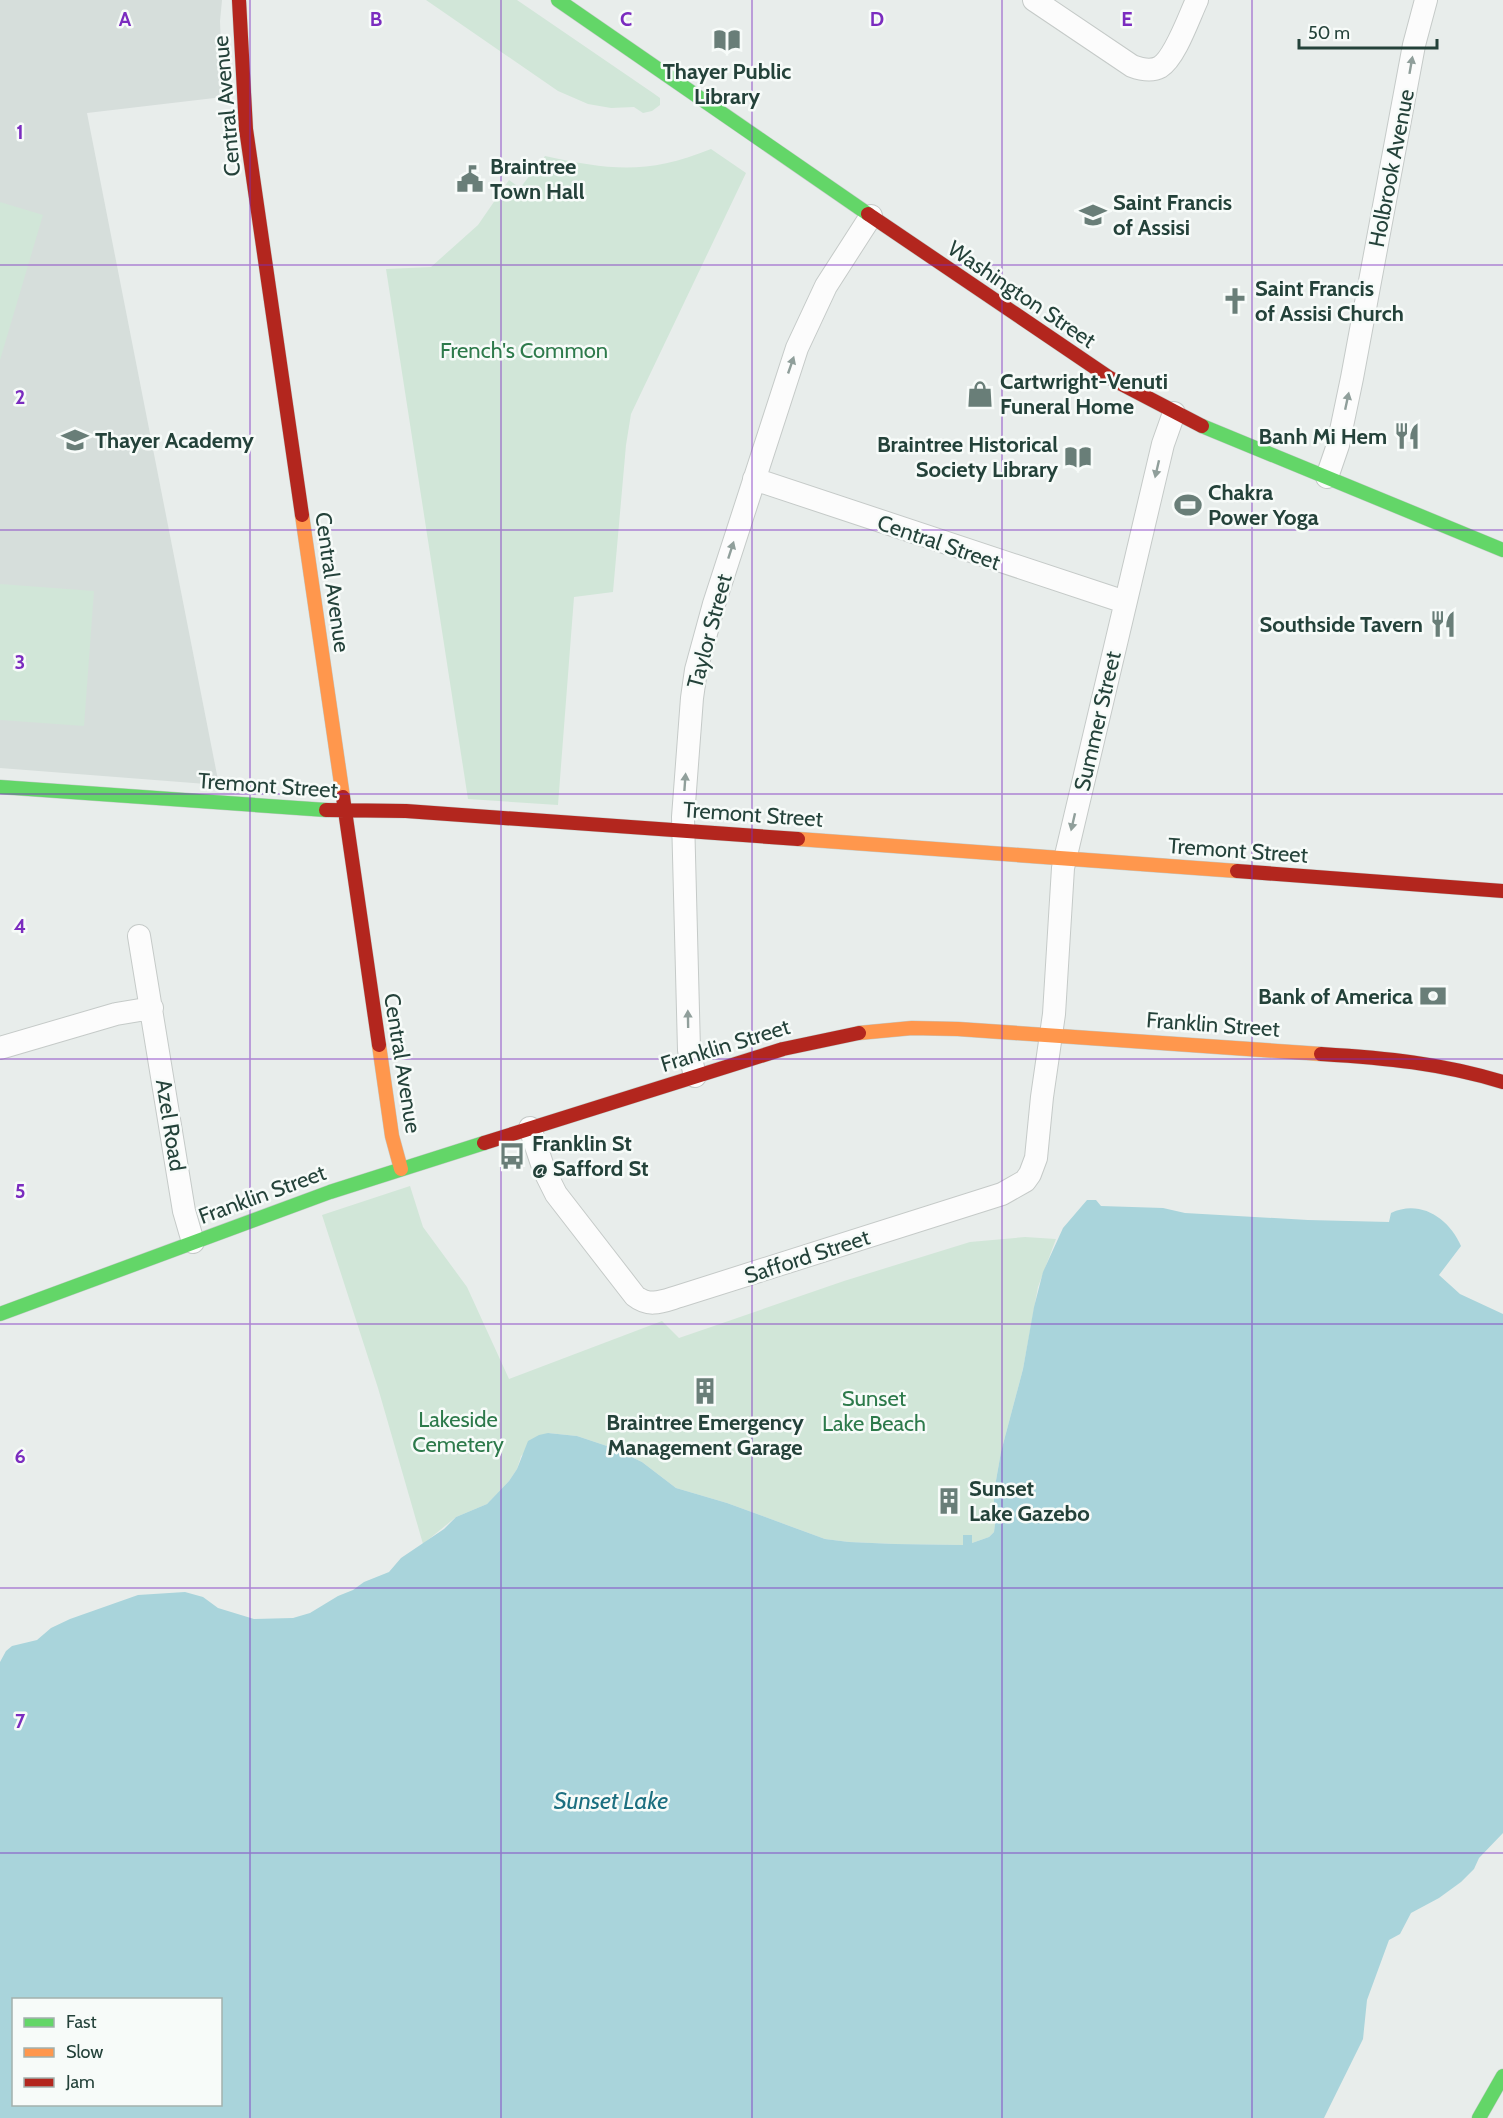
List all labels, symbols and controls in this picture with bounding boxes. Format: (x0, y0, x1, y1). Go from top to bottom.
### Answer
text: A (119, 7, 132, 31)
text: B (370, 7, 382, 31)
text: C (620, 7, 632, 31)
text: D (870, 7, 884, 31)
text: E (1121, 7, 1133, 31)
scale bar (1299, 12, 1437, 50)
text: 50 m (1308, 22, 1350, 44)
library icon: Thayer Public Library (712, 25, 742, 55)
street label: Central Avenue (207, 34, 246, 178)
one-way arrow (1407, 55, 1416, 74)
place label: Thayer Public Library (663, 58, 791, 110)
street label: Holbrook Avenue (1363, 87, 1420, 249)
text: 1 (16, 120, 24, 144)
place label: Braintree Town Hall (490, 153, 585, 205)
public building icon: Braintree Town Hall (455, 164, 485, 194)
place label: Saint Francis of Assisi (1113, 189, 1232, 241)
school or university icon: Saint Francis of Assisi (1078, 200, 1108, 230)
street label: Washington Street (943, 235, 1101, 354)
place label: Saint Francis of Assisi Church (1255, 275, 1404, 327)
church icon: Saint Francis of Assisi Church (1220, 286, 1250, 316)
park label: French's Common (440, 337, 608, 364)
one-way arrow (787, 356, 796, 374)
place label: Cartwright-Venuti Funeral Home (1000, 368, 1168, 420)
shop icon: Cartwright-Venuti Funeral Home (965, 379, 995, 409)
text: 2 (15, 385, 25, 409)
one-way arrow (1343, 391, 1352, 410)
restaurant icon: Banh Mi Hem (1392, 421, 1422, 451)
place label: Banh Mi Hem (1259, 423, 1387, 450)
school or university icon: Thayer Academy (60, 425, 90, 455)
place label: Thayer Academy (95, 427, 254, 454)
place label: Braintree Historical Society Library (877, 431, 1058, 483)
library icon: Braintree Historical Society Library (1063, 442, 1093, 472)
one-way arrow (1151, 459, 1161, 478)
place label: Chakra Power Yoga (1208, 479, 1319, 531)
sports icon: Chakra Power Yoga (1173, 490, 1203, 520)
street label: Central Street (874, 509, 1004, 576)
street label: Central Avenue (309, 510, 356, 654)
one-way arrow (727, 541, 736, 559)
street label: Taylor Street (681, 570, 738, 691)
restaurant icon: Southside Tavern (1428, 609, 1458, 639)
place label: Southside Tavern (1259, 611, 1423, 638)
street label: Summer Street (1068, 648, 1127, 794)
text: 3 (15, 650, 25, 674)
street label: Tremont Street (197, 767, 339, 804)
one-way arrow (680, 772, 690, 791)
street label: Tremont Street (682, 796, 824, 833)
one-way arrow (1068, 813, 1078, 831)
street label: Tremont Street (1167, 832, 1309, 869)
text: 4 (14, 914, 26, 938)
bank icon: Bank of America (1418, 981, 1448, 1011)
place label: Bank of America (1258, 983, 1413, 1010)
street label: Central Avenue (378, 991, 427, 1135)
street label: Franklin Street (1145, 1006, 1281, 1043)
one-way arrow (683, 1009, 693, 1028)
street label: Franklin Street (657, 1013, 794, 1078)
street label: Azel Road (150, 1077, 191, 1173)
place label: Franklin St @ Safford St (532, 1130, 649, 1182)
bus stop icon: Franklin St @ Safford St (497, 1141, 527, 1171)
street label: Franklin Street (195, 1159, 330, 1230)
text: 5 (15, 1179, 25, 1203)
street label: Safford Street (741, 1223, 874, 1289)
building icon: Braintree Emergency Management Garage (690, 1376, 720, 1406)
park label: Sunset Lake Beach (822, 1385, 926, 1437)
park label: Lakeside Cemetery (412, 1406, 504, 1458)
place label: Braintree Emergency Management Garage (606, 1409, 804, 1461)
text: 6 (14, 1444, 26, 1468)
place label: Sunset Lake Gazebo (969, 1475, 1090, 1527)
building icon: Sunset Lake Gazebo (934, 1486, 964, 1516)
text: 7 (15, 1709, 26, 1733)
water label: Sunset Lake (554, 1786, 668, 1815)
legend (12, 1998, 222, 2106)
text: Fast (66, 2011, 97, 2033)
text: Slow (66, 2041, 103, 2063)
text: Jam (65, 2071, 95, 2093)

